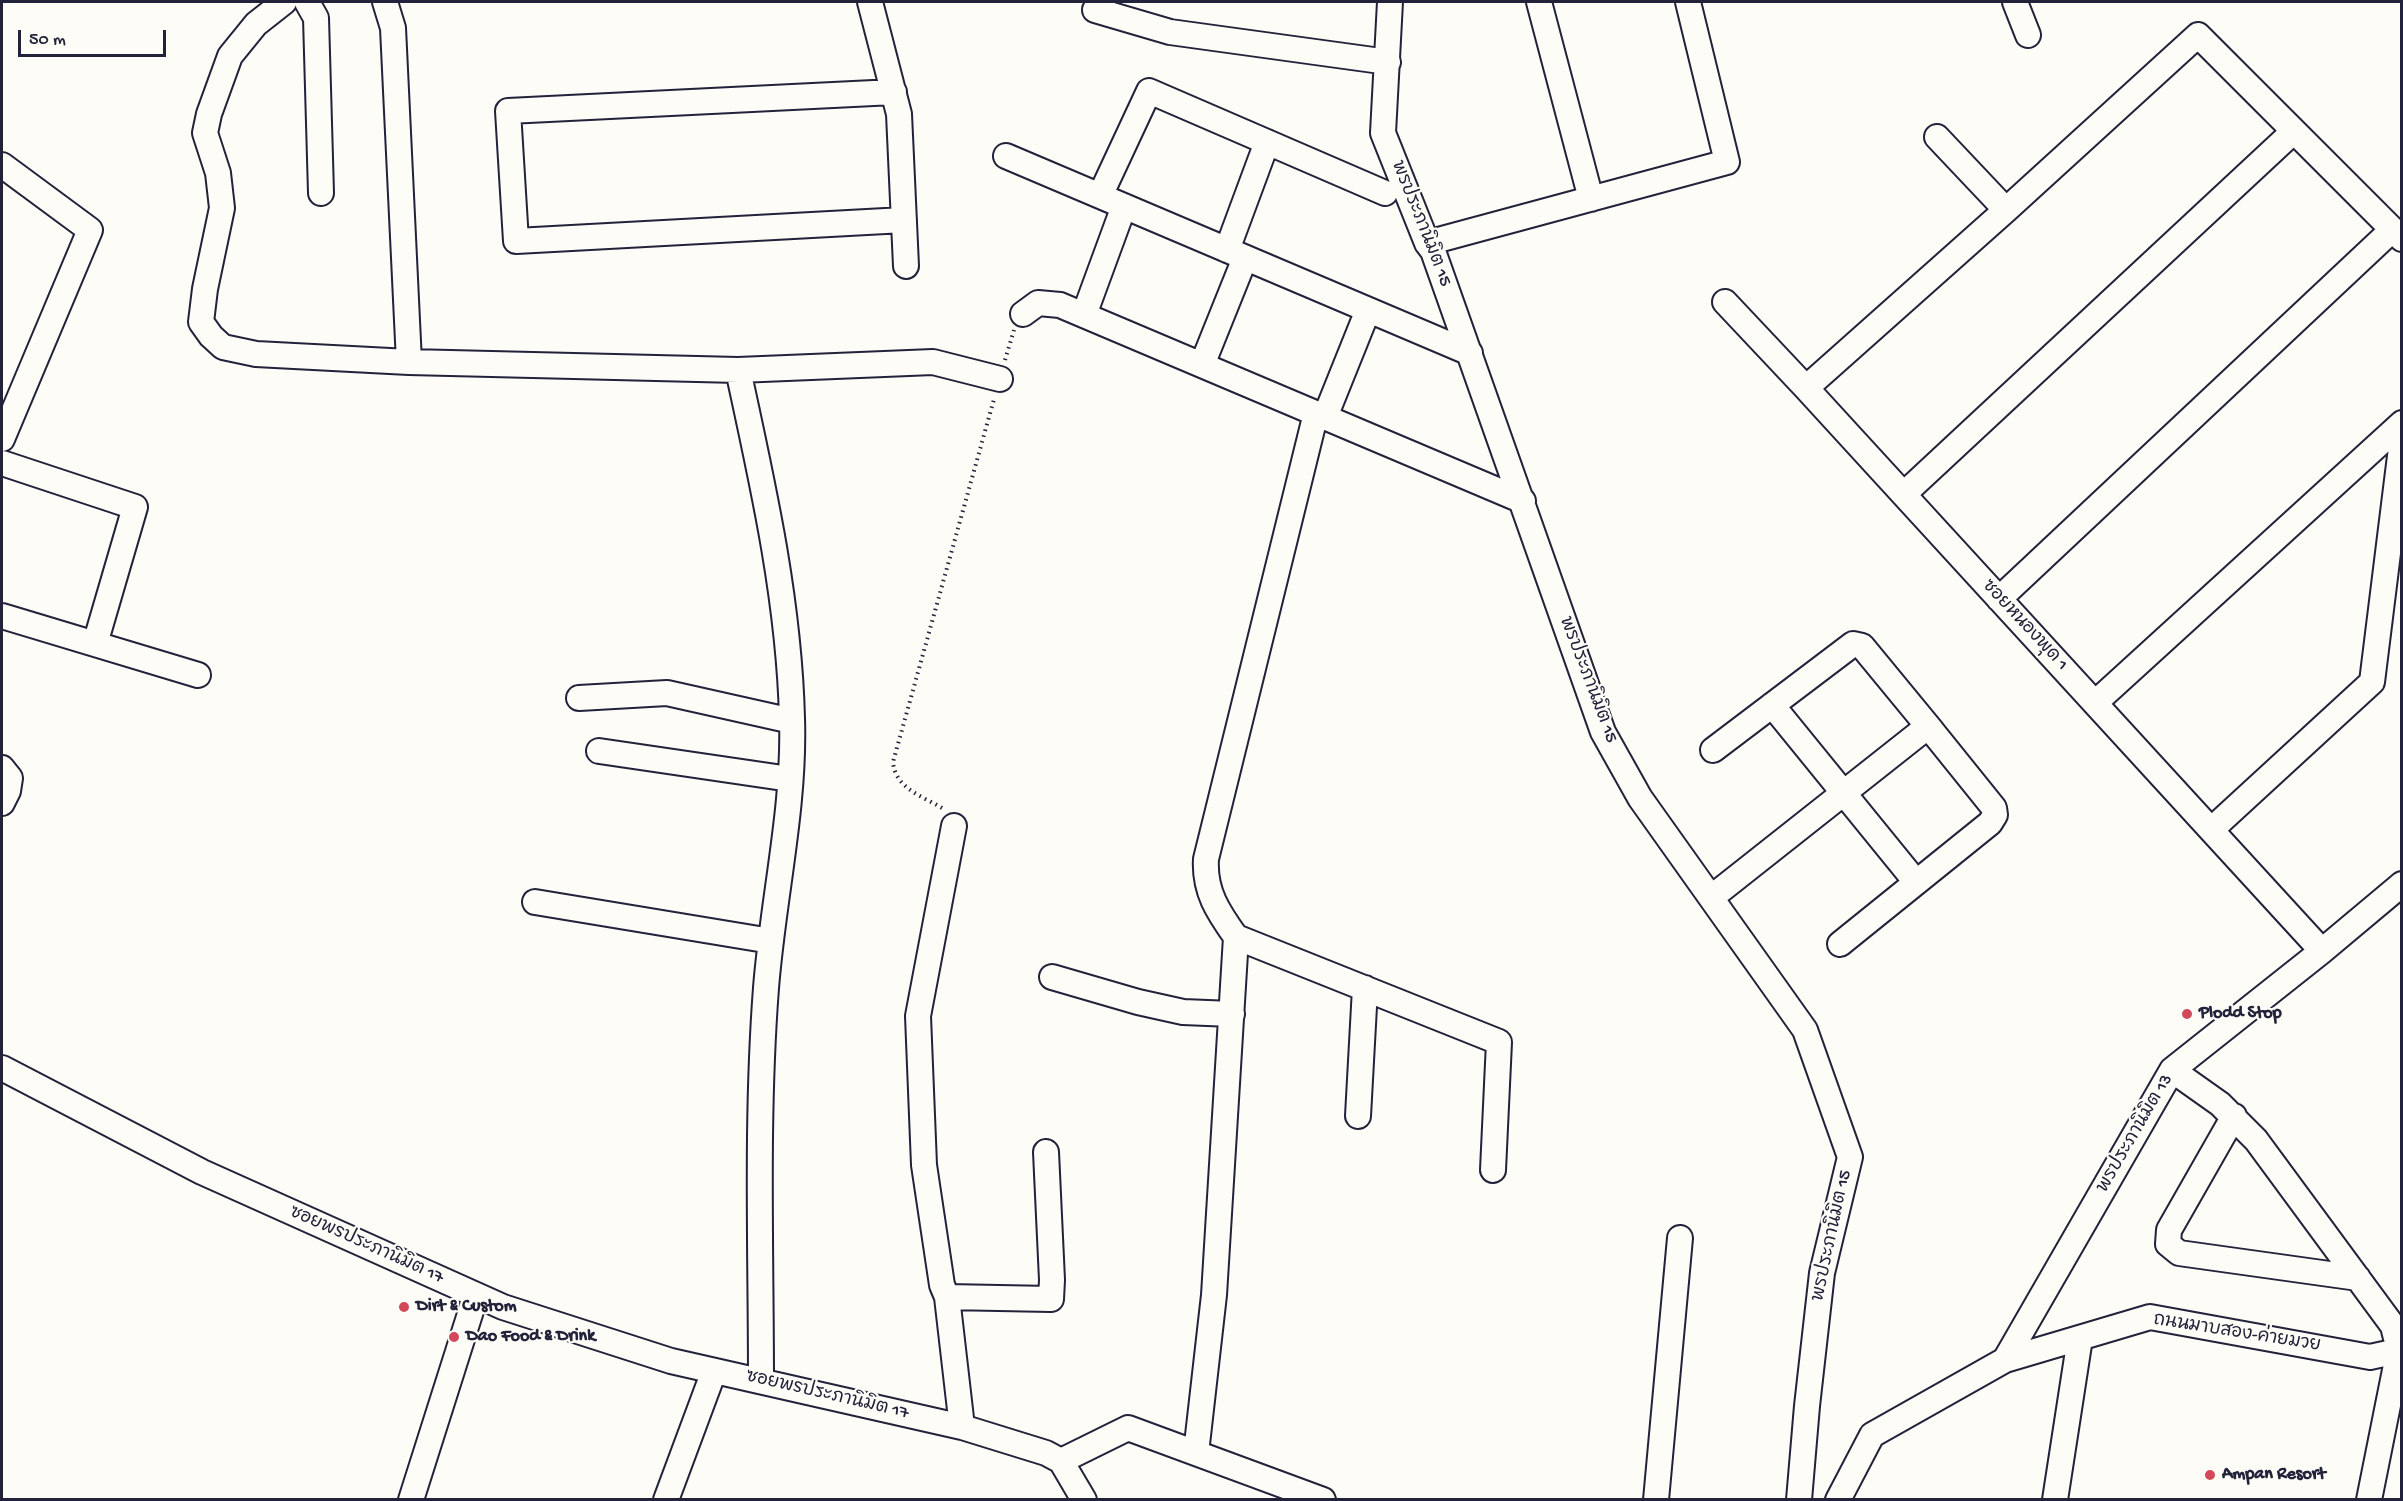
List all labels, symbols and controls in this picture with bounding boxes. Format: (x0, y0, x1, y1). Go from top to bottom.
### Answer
scale bar (21, 18, 170, 56)
text: 50 m (29, 30, 66, 51)
street label: พรประภานิมิต 15 (1385, 158, 1455, 290)
street label: ซอยหนองพุด 1 (1976, 576, 2072, 676)
street label: พรประภานิมิต 15 (1553, 614, 1621, 746)
place label: Plodd Stop (2199, 1003, 2281, 1025)
marker: Plodd Stop (2180, 1007, 2194, 1021)
street label: พรประภานิมิต 13 (2093, 1071, 2179, 1197)
street label: พรประภานิมิต 15 (1809, 1168, 1857, 1304)
street label: ซอยพรประภานิมิต 17 (286, 1202, 446, 1290)
place label: Dirt & Custom (416, 1296, 516, 1318)
marker: Dirt & Custom (397, 1300, 411, 1314)
street label: ถนนมาบสอง-ค่ายมวย (2152, 1310, 2322, 1358)
place label: Dao Food & Drink (466, 1326, 595, 1348)
marker: Dao Food & Drink (447, 1330, 461, 1344)
street label: ซอยพรประภานิมิต 17 (743, 1367, 911, 1425)
place label: Ampan Resort (2222, 1464, 2325, 1486)
marker: Ampan Resort (2203, 1468, 2217, 1482)

